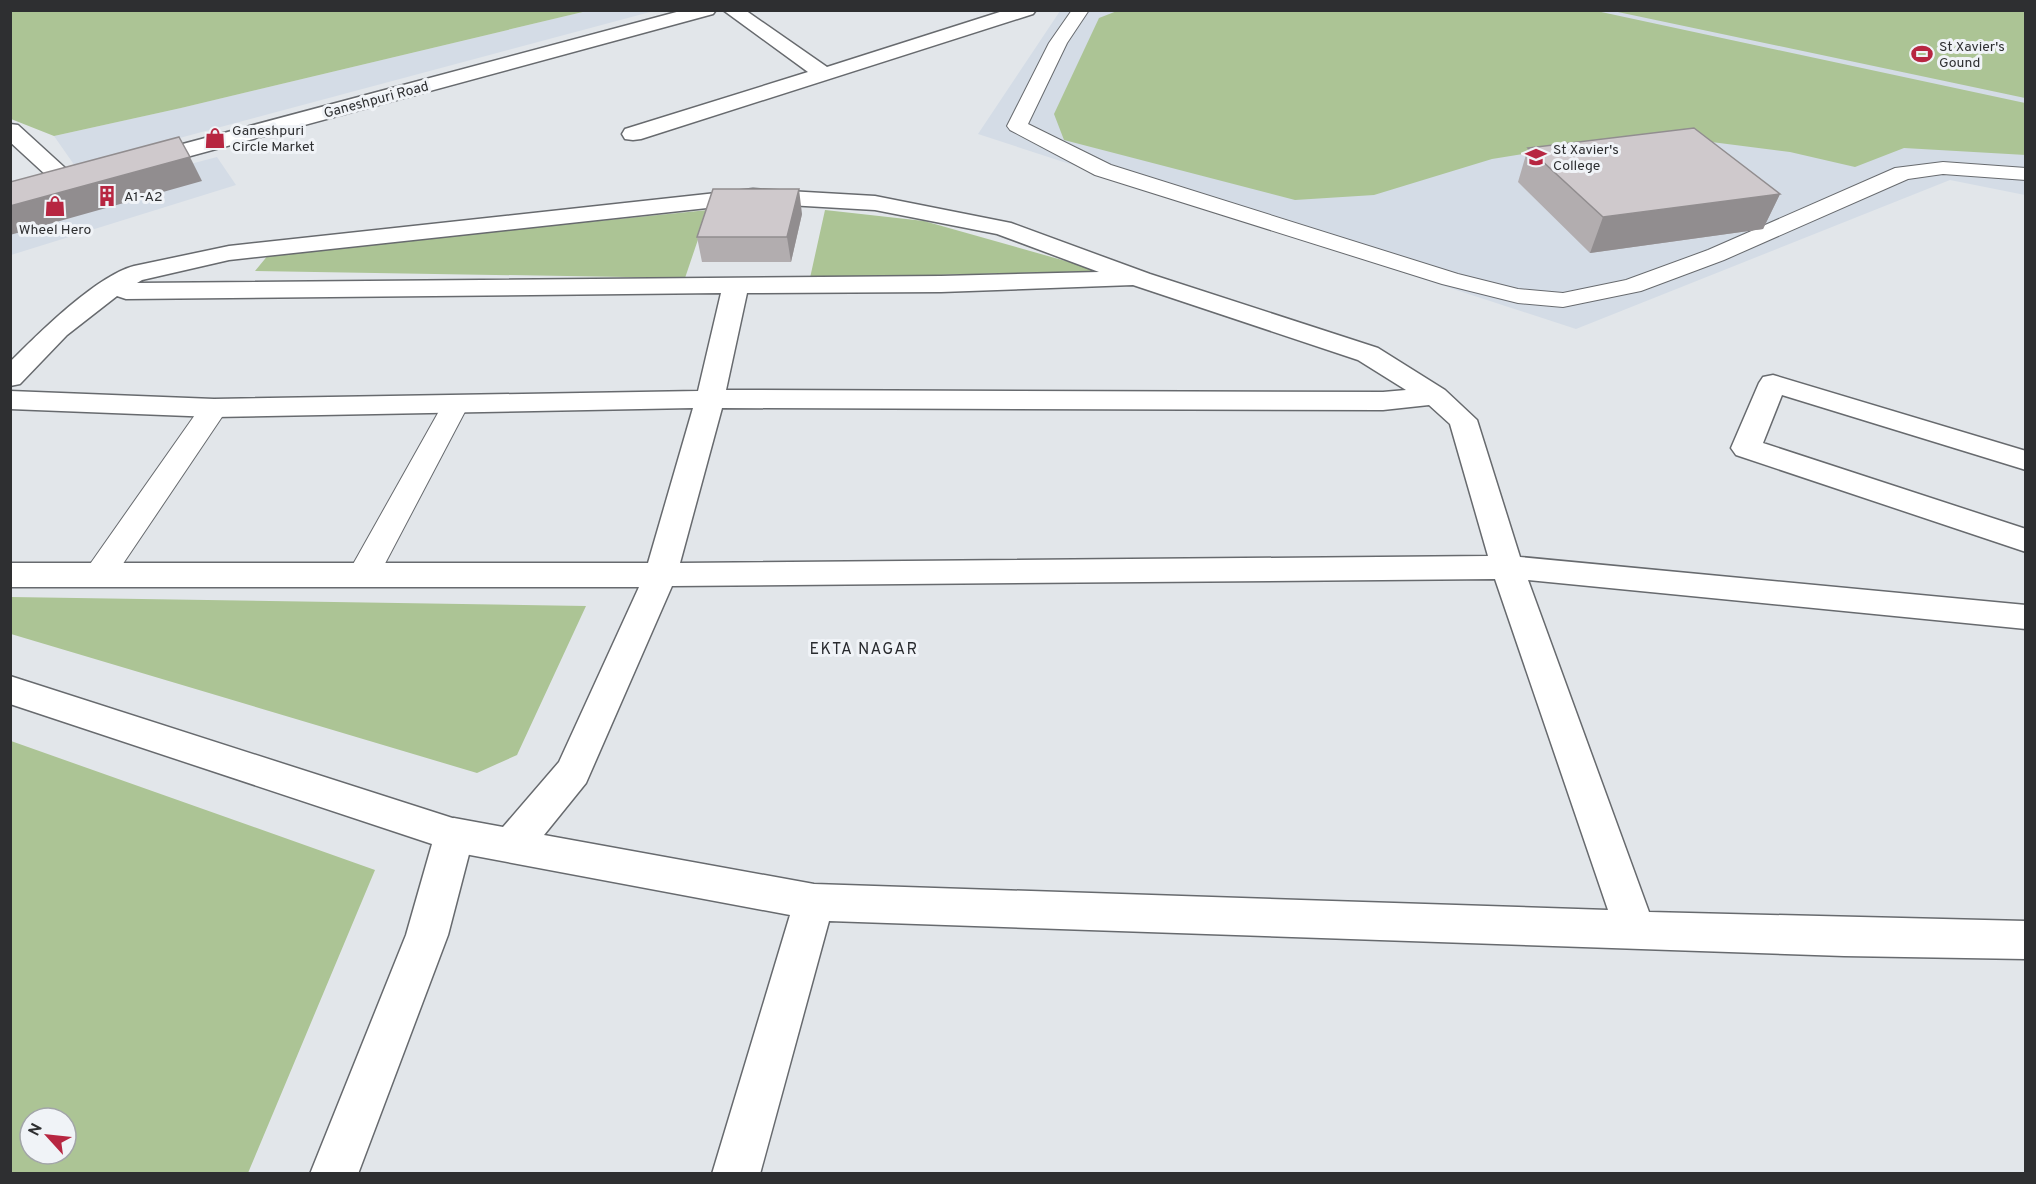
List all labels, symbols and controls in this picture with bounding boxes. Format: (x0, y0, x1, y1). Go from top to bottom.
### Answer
place label: St Xavier's Gound (1939, 39, 2005, 72)
sports icon: St Xavier's Gound (1910, 42, 1934, 66)
street label: Ganeshpuri Road (322, 78, 431, 123)
place label: Ganeshpuri Circle Market (232, 123, 315, 156)
shop icon: Ganeshpuri Circle Market (203, 126, 227, 150)
place label: St Xavier's College (1553, 142, 1619, 175)
school or university icon: St Xavier's College (1524, 145, 1548, 169)
building icon: A1-A2 (95, 184, 119, 208)
place label: A1-A2 (124, 189, 163, 206)
shop icon: Wheel Hero (43, 194, 67, 218)
place label: Wheel Hero (19, 222, 91, 239)
district label: EKTA NAGAR (809, 640, 919, 660)
north arrow (18, 1106, 78, 1166)
text: N (25, 1120, 48, 1140)

